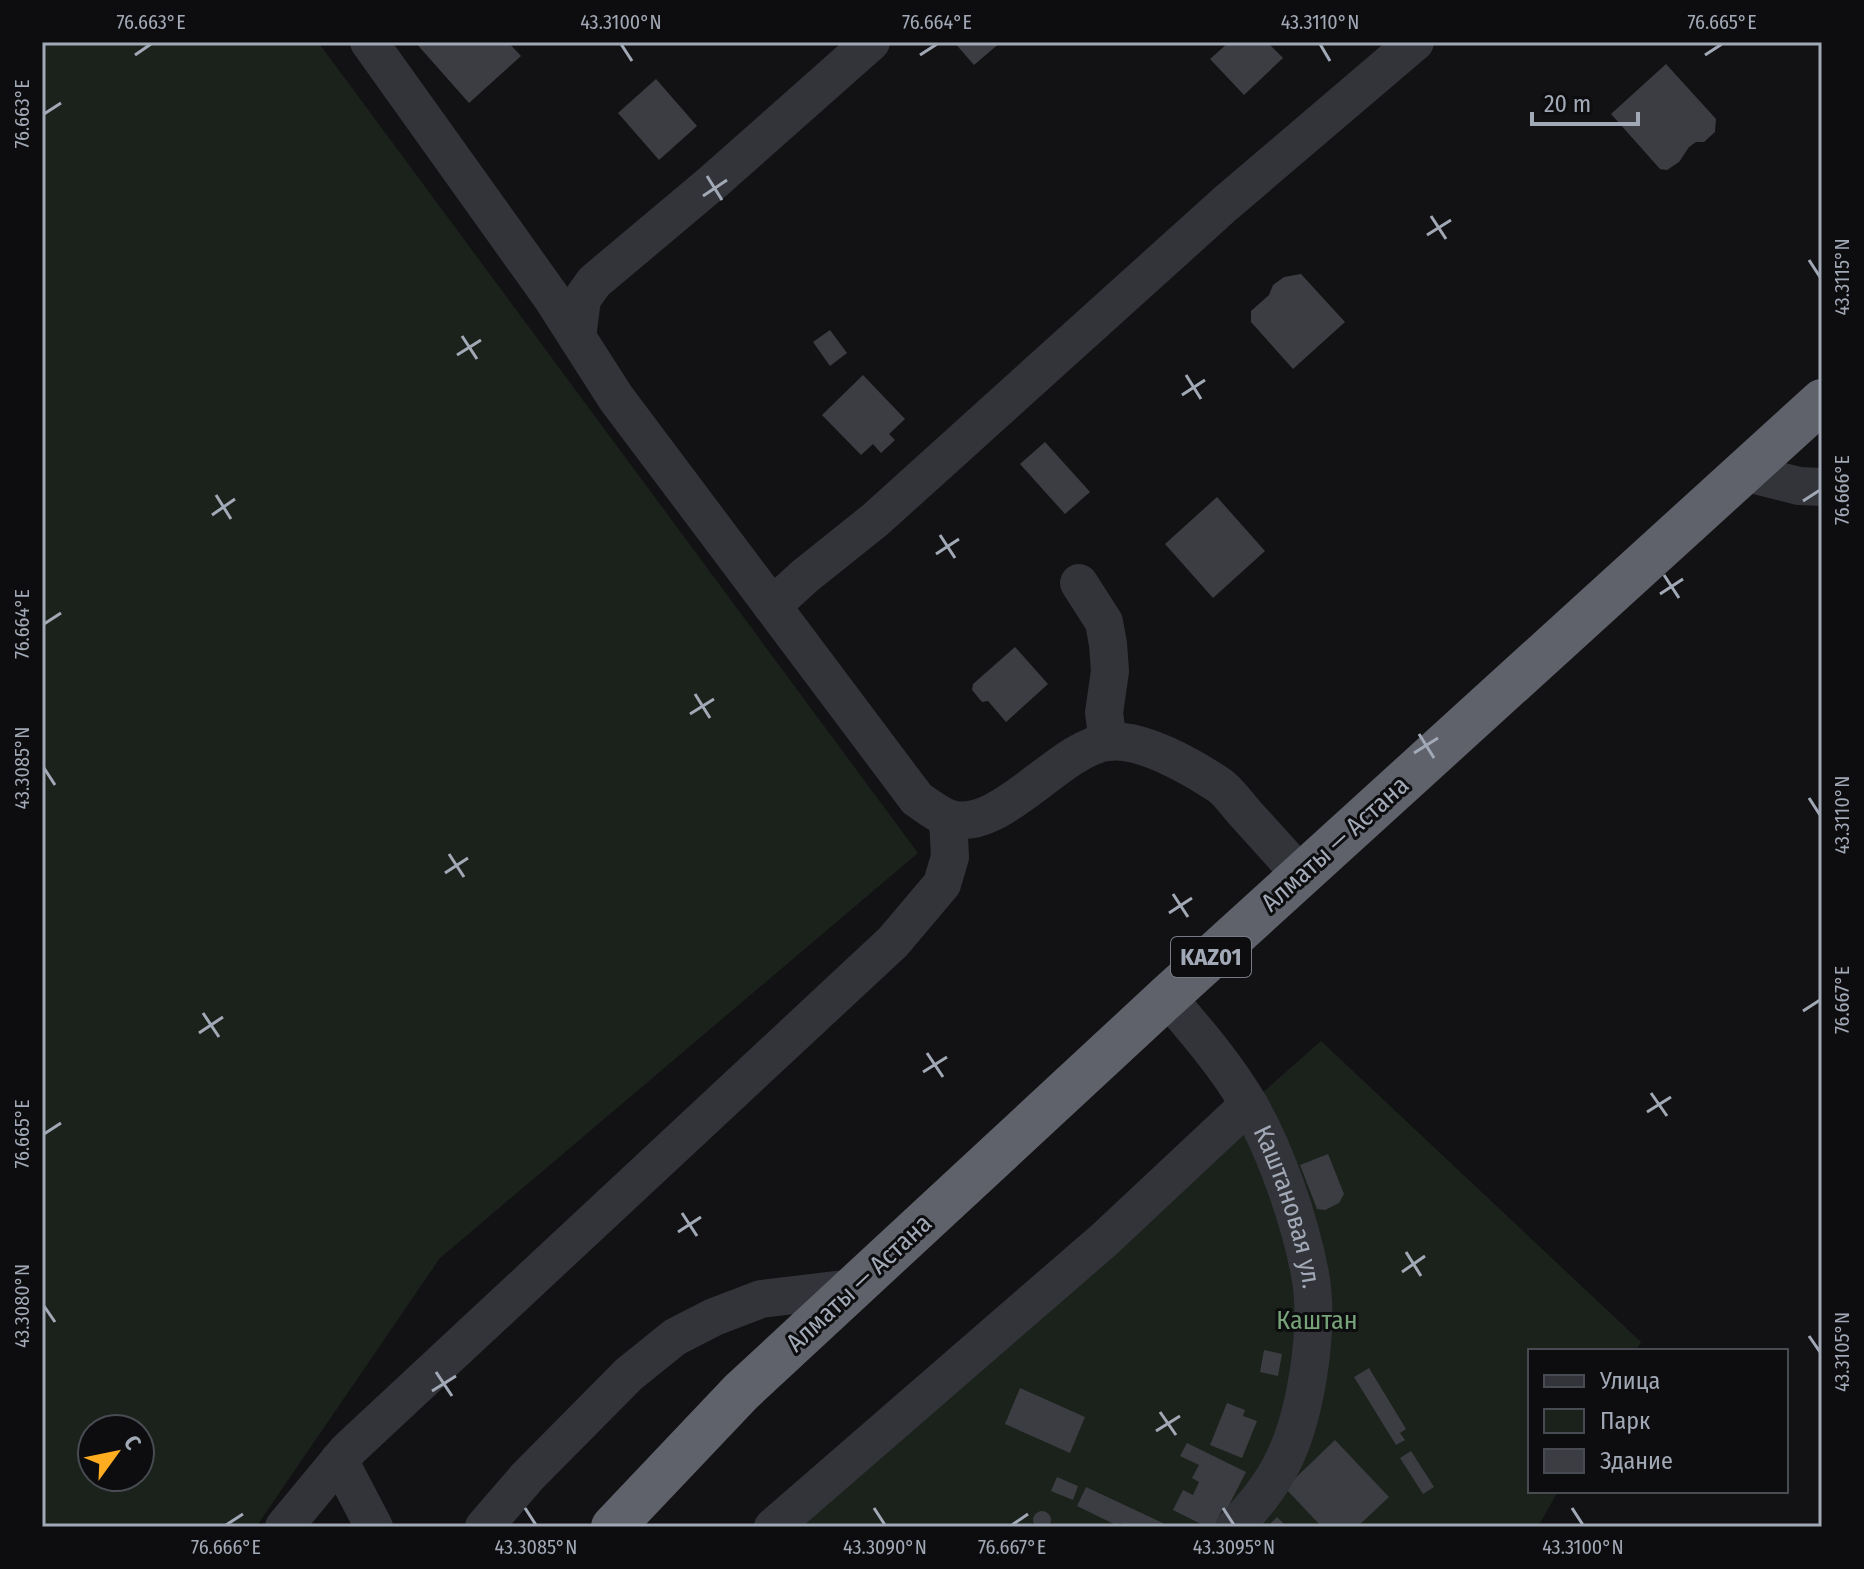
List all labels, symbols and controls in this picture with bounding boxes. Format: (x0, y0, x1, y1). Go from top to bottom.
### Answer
text: 76.663°E (116, 10, 186, 34)
text: 43.3100°N (580, 10, 662, 34)
text: 76.664°E (902, 10, 972, 34)
text: 43.3110°N (1281, 10, 1359, 34)
text: 76.665°E (1687, 10, 1757, 34)
scale bar (1532, 76, 1638, 126)
text: 76.663°E (10, 79, 34, 149)
text: 20 m (1544, 90, 1591, 118)
text: 43.3115°N (1830, 238, 1854, 316)
text: 76.666°E (1830, 455, 1854, 525)
text: 76.664°E (10, 589, 34, 659)
text: 43.3085°N (10, 727, 34, 809)
street label: Алматы — Астана (1255, 770, 1415, 918)
text: 43.3110°N (1830, 776, 1854, 854)
road number: KАZ01 (1171, 937, 1251, 977)
text: 76.667°E (1830, 966, 1854, 1034)
text: 76.665°E (10, 1099, 34, 1169)
street label: Каштановая ул. (1247, 1120, 1327, 1290)
street label: Алматы — Астана (780, 1208, 938, 1358)
text: 43.3080°N (10, 1264, 34, 1348)
park label: Каштан (1276, 1305, 1358, 1336)
text: 43.3105°N (1830, 1312, 1854, 1392)
legend (1528, 1349, 1788, 1493)
text: Улица (1599, 1367, 1660, 1395)
text: Парк (1600, 1407, 1651, 1435)
north arrow (76, 1413, 156, 1493)
text: С (118, 1430, 147, 1455)
text: Здание (1600, 1447, 1673, 1475)
text: 76.666°E (191, 1535, 261, 1559)
text: 43.3085°N (495, 1535, 577, 1559)
text: 43.3090°N (843, 1535, 927, 1559)
text: 76.667°E (978, 1535, 1046, 1559)
text: 43.3095°N (1193, 1535, 1275, 1559)
text: 43.3100°N (1542, 1535, 1624, 1559)

